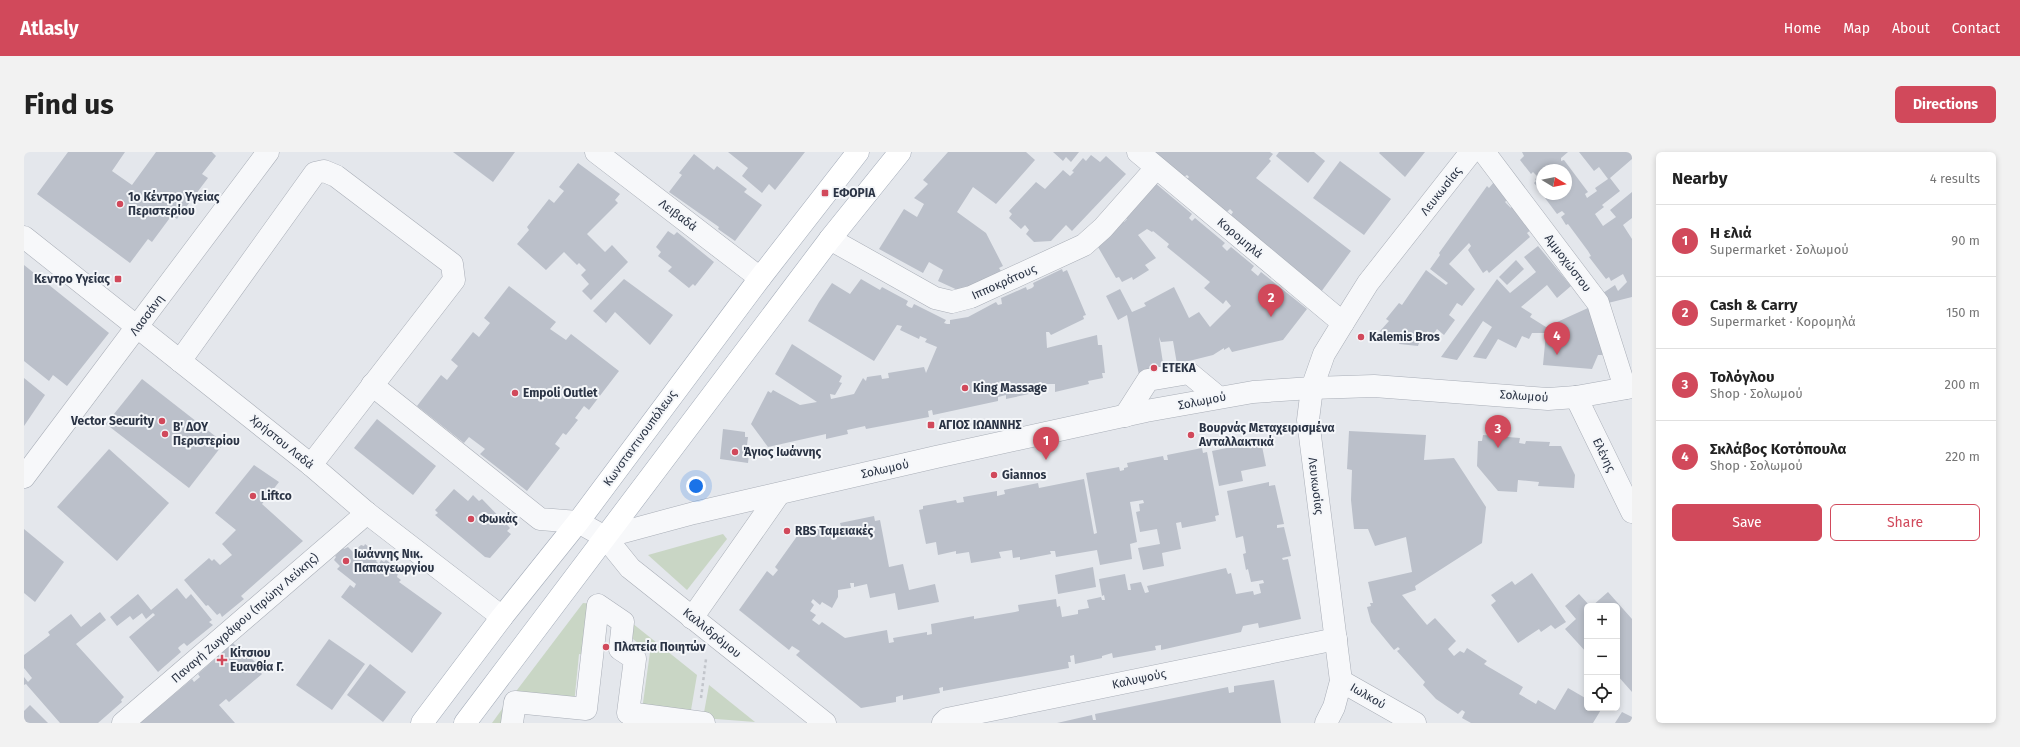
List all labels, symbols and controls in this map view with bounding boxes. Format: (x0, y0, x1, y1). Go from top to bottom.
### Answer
text: Atlasly (20, 17, 79, 40)
text: Home (1784, 20, 1821, 37)
text: Map (1843, 20, 1870, 37)
text: About (1892, 20, 1930, 37)
text: Contact (1952, 20, 2000, 37)
button: Directions (1895, 86, 1996, 123)
text: Find us (24, 88, 114, 121)
street label: Λευκωσίας (1418, 164, 1465, 218)
north arrow (1536, 164, 1572, 200)
text: Nearby (1672, 168, 1727, 189)
text: 4 results (1930, 171, 1980, 186)
place label: ΕΦΟΡΙΑ (833, 186, 876, 200)
marker: ΕΦΟΡΙΑ (820, 188, 830, 198)
place label: 1ο Κέντρο Υγείας Περιστερίου (128, 189, 220, 218)
street label: Λειβαδά (656, 196, 700, 234)
marker: 1ο Κέντρο Υγείας Περιστερίου (115, 199, 125, 209)
street label: Κορομηλά (1214, 215, 1266, 261)
text: Η ελιά (1710, 224, 1752, 242)
street label: Αμμοχώστου (1542, 231, 1594, 295)
text: 1 (1682, 233, 1688, 248)
text: 90 m (1951, 233, 1980, 248)
text: Supermarket · Σολωμού (1710, 242, 1849, 257)
street label: Ιπποκράτους (969, 261, 1039, 303)
place label: Κεντρο Υγείας (34, 271, 110, 286)
marker: Κεντρο Υγείας (113, 274, 123, 284)
pin: 2 (1258, 284, 1284, 317)
street label: Λασσάνη (127, 292, 167, 338)
text: Cash & Carry (1710, 296, 1797, 314)
text: 2 (1682, 305, 1688, 320)
text: 150 m (1946, 305, 1980, 320)
text: Supermarket · Κορομηλά (1710, 314, 1856, 329)
pin: 4 (1544, 322, 1570, 355)
place label: Kalemis Bros (1369, 330, 1440, 344)
marker: Kalemis Bros (1356, 332, 1366, 342)
place label: ΕΤΕΚΑ (1162, 361, 1197, 375)
marker: ΕΤΕΚΑ (1149, 363, 1159, 373)
text: Τολόγλου (1710, 368, 1774, 386)
text: 3 (1682, 377, 1688, 392)
text: 200 m (1944, 377, 1980, 392)
place label: King Massage (973, 381, 1047, 395)
marker: King Massage (960, 383, 970, 393)
place label: Empoli Outlet (523, 386, 598, 400)
text: Shop · Σολωμού (1710, 386, 1803, 401)
street label: Κωνσταντινουπόλεως (600, 387, 680, 489)
street label: Σολωμού (1499, 387, 1549, 405)
marker: Empoli Outlet (510, 388, 520, 398)
street label: Σολωμού (1177, 389, 1227, 413)
street label: Χρήστου Λαδά (247, 412, 317, 472)
place label: Vector Security (70, 414, 155, 428)
pin: 3 (1485, 415, 1511, 448)
marker: Vector Security (157, 416, 167, 426)
place label: ΑΓΙΟΣ ΙΩΑΝΝΗΣ (938, 418, 1021, 432)
place label: Β' ΔΟΥ Περιστερίου (173, 420, 240, 448)
marker: ΑΓΙΟΣ ΙΩΑΝΝΗΣ (926, 420, 936, 430)
place label: Βουρνάς Μεταχειρισμένα Ανταλλακτικά (1198, 420, 1335, 449)
pin: 1 (1033, 427, 1059, 460)
marker: Β' ΔΟΥ Περιστερίου (160, 429, 170, 439)
marker: Βουρνάς Μεταχειρισμένα Ανταλλακτικά (1186, 430, 1196, 440)
street label: Ελένης (1590, 436, 1618, 475)
text: Σκλάβος Κοτόπουλα (1710, 440, 1846, 458)
place label: Άγιος Ιωάννης (743, 444, 822, 459)
marker: Άγιος Ιωάννης (730, 447, 740, 457)
text: 4 (1681, 449, 1689, 464)
text: 220 m (1945, 449, 1980, 464)
street label: Λευκωσίας (1306, 456, 1327, 516)
street label: Σολωμού (860, 457, 910, 481)
text: Shop · Σολωμού (1710, 458, 1803, 473)
place label: Giannos (1002, 468, 1047, 482)
marker: Giannos (989, 470, 999, 480)
your location (686, 476, 706, 496)
place label: Liftco (261, 489, 292, 503)
marker: Liftco (248, 491, 258, 501)
button: Save (1672, 504, 1822, 541)
button: Share (1830, 504, 1980, 541)
place label: Φωκάς (479, 511, 518, 526)
marker: Φωκάς (466, 514, 476, 524)
place label: RBS Ταμειακές (795, 523, 874, 538)
marker: RBS Ταμειακές (782, 526, 792, 536)
place label: Ιωάννης Νικ. Παπαγεωργίου (354, 546, 435, 575)
street label: Παναγή Ζωγράφου (πρώην Λεύκης) (169, 550, 321, 686)
marker: Ιωάννης Νικ. Παπαγεωργίου (341, 556, 351, 566)
map controls (1584, 603, 1620, 711)
button: + (1584, 603, 1620, 639)
street label: Καλλιδρόμου (680, 605, 744, 661)
place label: Πλατεία Ποιητών (614, 639, 707, 654)
button: − (1584, 639, 1620, 675)
marker: Πλατεία Ποιητών (601, 642, 611, 652)
place label: Κίτσιου Ευανθία Γ. (230, 645, 284, 674)
marker: Κίτσιου Ευανθία Γ. (217, 655, 227, 665)
street label: Καλυψούς (1111, 666, 1168, 692)
button: locate (1584, 675, 1620, 711)
street label: Ιωλκού (1348, 680, 1388, 712)

